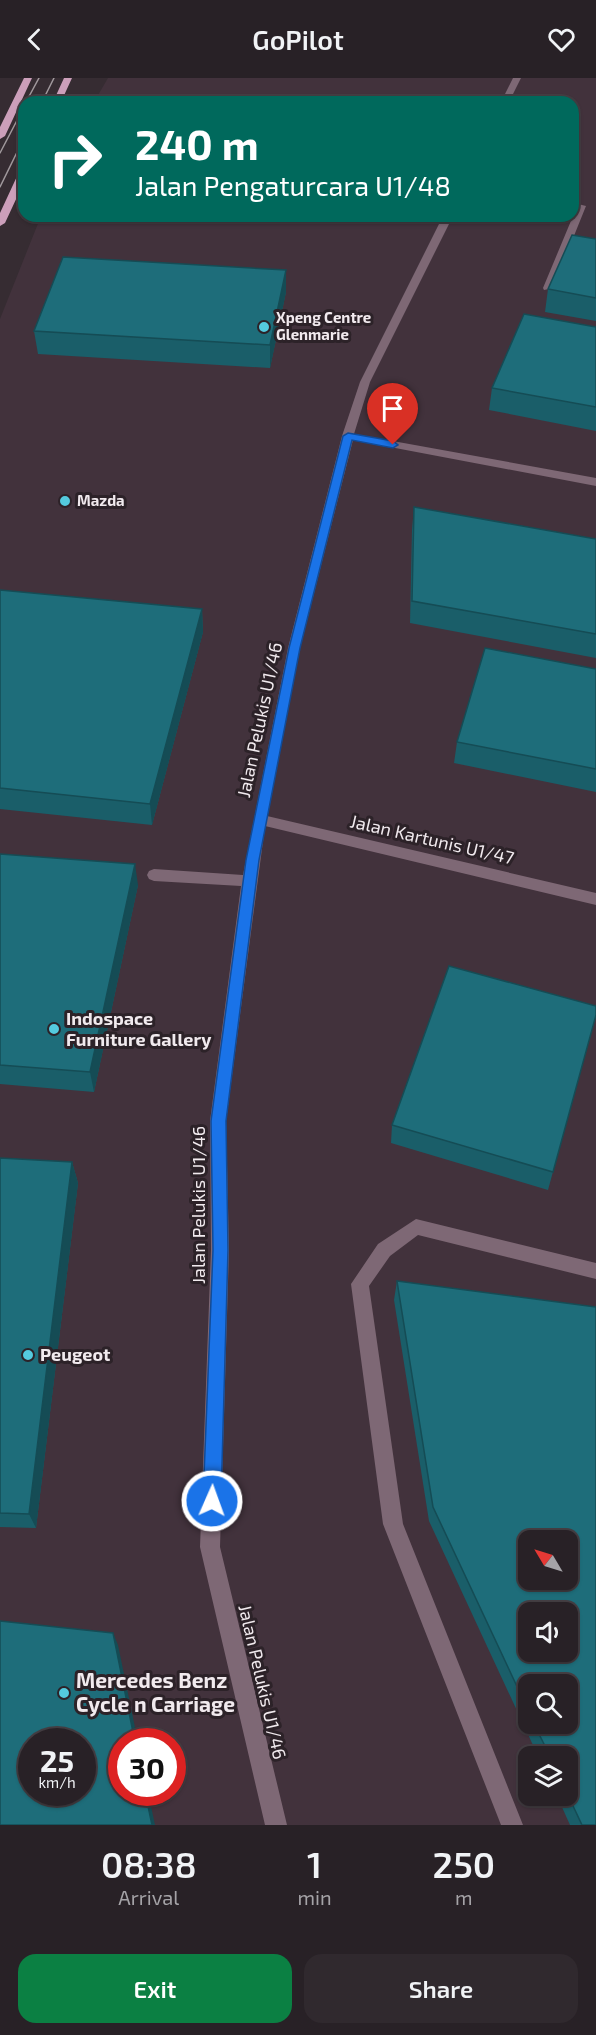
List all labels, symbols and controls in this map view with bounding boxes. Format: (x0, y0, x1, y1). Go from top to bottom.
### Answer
icon: back (18, 23, 51, 56)
text: GoPilot (252, 23, 344, 55)
icon: heart (545, 23, 578, 56)
text: 240 m (135, 118, 259, 168)
icon: right (36, 120, 114, 198)
text: Jalan Pengaturcara U1/48 (135, 169, 451, 201)
place label: Xpeng Centre Glenmarie (276, 308, 371, 343)
marker: Xpeng Centre Glenmarie (257, 320, 271, 334)
pin (367, 383, 418, 445)
icon: arrive (376, 392, 409, 425)
place label: Mazda (77, 491, 125, 509)
marker: Mazda (58, 494, 72, 508)
street label: Jalan Pelukis U1/46 (232, 640, 286, 799)
street label: Jalan Kartunis U1/47 (348, 809, 516, 869)
place label: Indospace Furniture Gallery (66, 1007, 212, 1050)
marker: Indospace Furniture Gallery (47, 1022, 61, 1036)
street label: Jalan Pelukis U1/46 (187, 1126, 209, 1284)
place label: Peugeot (40, 1343, 111, 1365)
marker: Peugeot (21, 1348, 35, 1362)
position arrow (180, 1469, 244, 1533)
north arrow (518, 1530, 578, 1590)
map controls (518, 1530, 578, 1806)
street label: Jalan Pelukis U1/46 (234, 1602, 291, 1761)
button: sound (518, 1602, 578, 1662)
place label: Mercedes Benz Cycle n Carriage (76, 1667, 235, 1717)
button: search (518, 1674, 578, 1734)
marker: Mercedes Benz Cycle n Carriage (57, 1686, 71, 1700)
speed limit sign: 30 (108, 1728, 186, 1806)
text: 25 (40, 1742, 74, 1778)
button: layers (518, 1746, 578, 1806)
text: km/h (38, 1773, 76, 1791)
text: 08:38 (101, 1842, 197, 1885)
text: 1 (307, 1842, 322, 1885)
text: 250 (433, 1842, 495, 1885)
text: Arrival (118, 1885, 179, 1909)
text: min (298, 1885, 332, 1909)
text: m (455, 1885, 473, 1909)
button: Exit (18, 1954, 292, 2023)
button: Share (304, 1954, 578, 2023)

